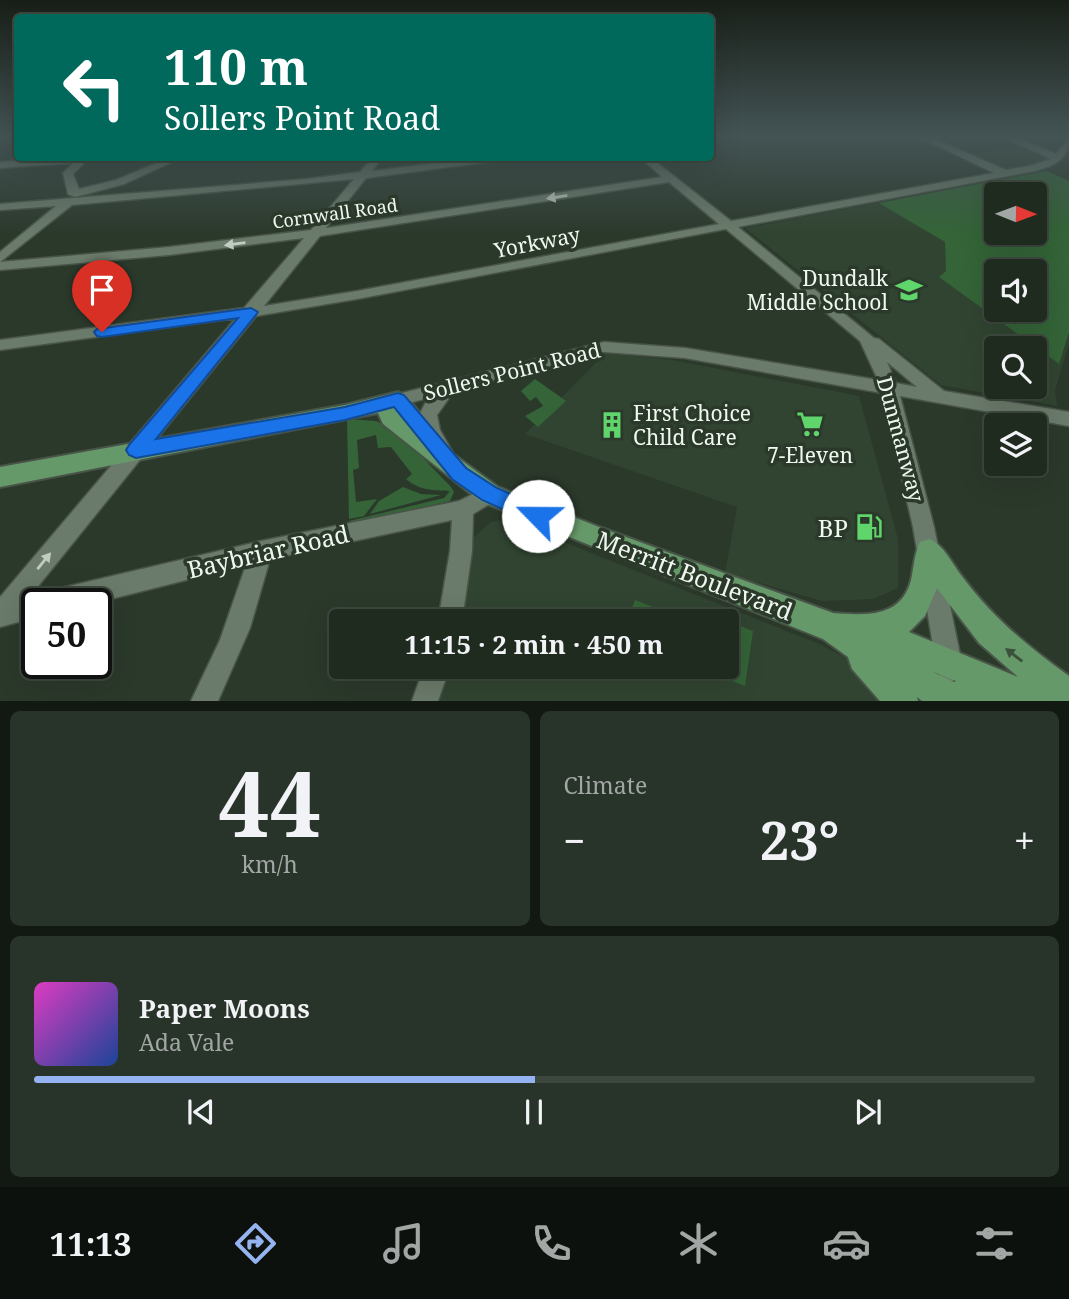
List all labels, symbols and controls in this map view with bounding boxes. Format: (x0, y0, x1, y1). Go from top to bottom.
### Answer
text: 110 m (164, 33, 308, 99)
icon: left (49, 42, 140, 133)
text: Sollers Point Road (164, 96, 440, 139)
north arrow (984, 182, 1046, 245)
map controls (984, 182, 1047, 476)
street label: Cornwall Road (271, 192, 399, 234)
one-way arrow (546, 192, 568, 203)
street label: Yorkway (490, 220, 583, 264)
one-way arrow (224, 239, 246, 250)
button: sound (984, 259, 1047, 322)
pin (72, 260, 132, 332)
place label: Dundalk Middle School (747, 264, 889, 316)
icon: arrive (83, 271, 121, 309)
school or university icon: Dundalk Middle School (894, 275, 924, 305)
street label: Sollers Point Road (421, 335, 603, 406)
button: search (984, 336, 1047, 399)
street label: Dunmanway (871, 373, 931, 505)
place label: First Choice Child Care (633, 399, 751, 451)
supermarket icon: 7-Eleven (795, 409, 825, 439)
building icon: First Choice Child Care (597, 410, 627, 440)
button: layers (984, 413, 1047, 476)
place label: 7-Eleven (767, 441, 853, 469)
position arrow (501, 479, 575, 553)
place label: BP (818, 511, 848, 544)
fuel station icon: BP (854, 512, 884, 542)
street label: Baybriar Road (184, 516, 352, 586)
street label: Merritt Boulevard (592, 522, 798, 628)
one-way arrow (37, 553, 52, 571)
speed limit sign: 50 (21, 588, 112, 679)
text: 11:15 · 2 min · 450 m (404, 626, 664, 662)
one-way arrow (1005, 647, 1023, 662)
text: 44 (218, 740, 321, 864)
text: Climate (564, 769, 647, 801)
text: 23° (760, 804, 839, 875)
text: − (564, 814, 586, 866)
text: + (1014, 814, 1035, 866)
text: km/h (242, 848, 298, 880)
text: Paper Moons (139, 990, 310, 1026)
text: Ada Vale (139, 1026, 234, 1058)
icon: previous (182, 1093, 220, 1131)
icon: pause (515, 1093, 553, 1131)
icon: next (849, 1093, 887, 1131)
icon: directions (231, 1219, 280, 1268)
icon: music (379, 1219, 428, 1268)
icon: phone (527, 1219, 576, 1268)
icon: climate (674, 1219, 723, 1268)
icon: car (822, 1219, 871, 1268)
icon: filters (970, 1219, 1019, 1268)
text: 11:13 (49, 1222, 132, 1265)

